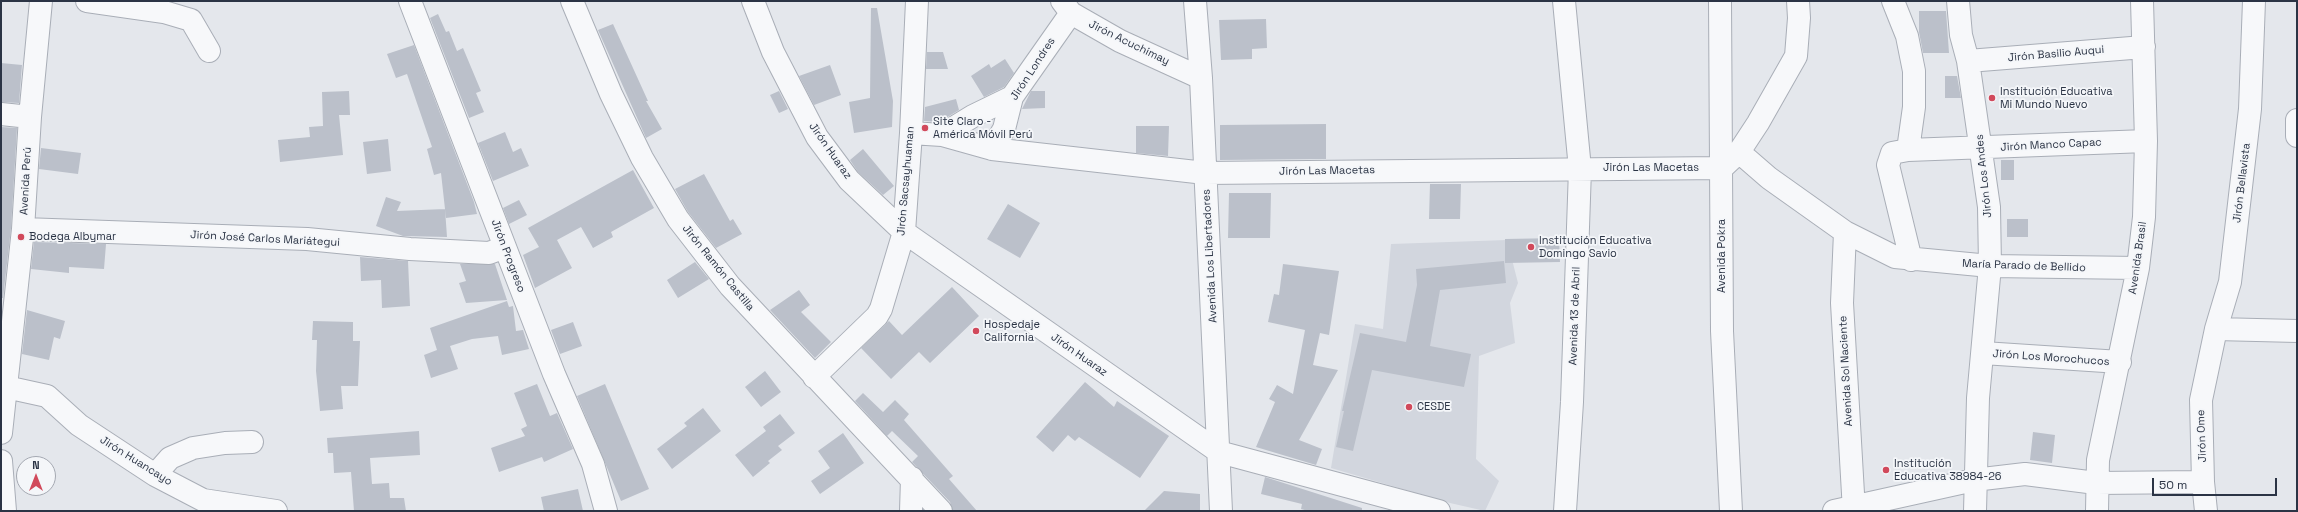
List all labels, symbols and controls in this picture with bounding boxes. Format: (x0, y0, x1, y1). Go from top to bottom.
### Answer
street label: Jirón Acuchimay (1086, 18, 1172, 68)
street label: Jirón Londres (1008, 35, 1058, 103)
street label: Jirón Basilio Auqui (2007, 43, 2105, 65)
place label: Institución Educativa Mi Mundo Nuevo (2000, 85, 2113, 111)
marker: Institución Educativa Mi Mundo Nuevo (1987, 93, 1997, 103)
place label: Site Claro - América Móvil Perú (933, 115, 1033, 141)
street label: Jirón Huaraz (806, 120, 854, 182)
marker: Site Claro - América Móvil Perú (920, 123, 930, 133)
street label: Jirón Sacsayhuaman (895, 126, 917, 236)
street label: Jirón Los Andes (1973, 134, 1995, 218)
street label: Jirón Manco Capac (2000, 136, 2102, 154)
street label: Jirón Bellavista (2231, 142, 2253, 224)
street label: Avenida Perú (18, 146, 34, 216)
street label: Jirón Las Macetas (1603, 161, 1699, 175)
street label: Jirón Las Macetas (1279, 164, 1375, 178)
street label: Avenida Los Libertadores (1200, 189, 1220, 323)
street label: Jirón Progreso (488, 218, 528, 294)
street label: Avenida Pokra (1715, 219, 1729, 293)
street label: Avenida Brasil (2126, 221, 2150, 295)
street label: Jirón Ramón Castilla (679, 222, 757, 314)
street label: Jirón José Carlos Mariátegui (190, 228, 340, 250)
place label: Bodega Albymar (29, 230, 116, 244)
marker: Bodega Albymar (16, 232, 26, 242)
place label: Institución Educativa Domingo Savio (1539, 234, 1652, 260)
marker: Institución Educativa Domingo Savio (1526, 242, 1536, 252)
street label: María Parado de Bellido (1962, 257, 2086, 275)
street label: Avenida 13 de Abril (1567, 266, 1583, 366)
street label: Avenida Sol Naciente (1837, 315, 1855, 427)
place label: Hospedaje California (984, 318, 1040, 344)
marker: Hospedaje California (971, 326, 981, 336)
street label: Jirón Huaraz (1048, 331, 1110, 379)
street label: Jirón Los Morochucos (1992, 347, 2110, 369)
place label: CESDE (1417, 400, 1450, 414)
marker: CESDE (1404, 402, 1414, 412)
street label: Jirón Ome (2194, 409, 2210, 463)
street label: Jirón Huancayo (97, 433, 175, 489)
north arrow (16, 456, 56, 496)
place label: Institución Educativa 38984-26 (1894, 457, 2002, 483)
text: N (32, 458, 40, 472)
marker: Institución Educativa 38984-26 (1881, 465, 1891, 475)
scale bar (2154, 470, 2279, 496)
text: 50 m (2159, 477, 2187, 493)

